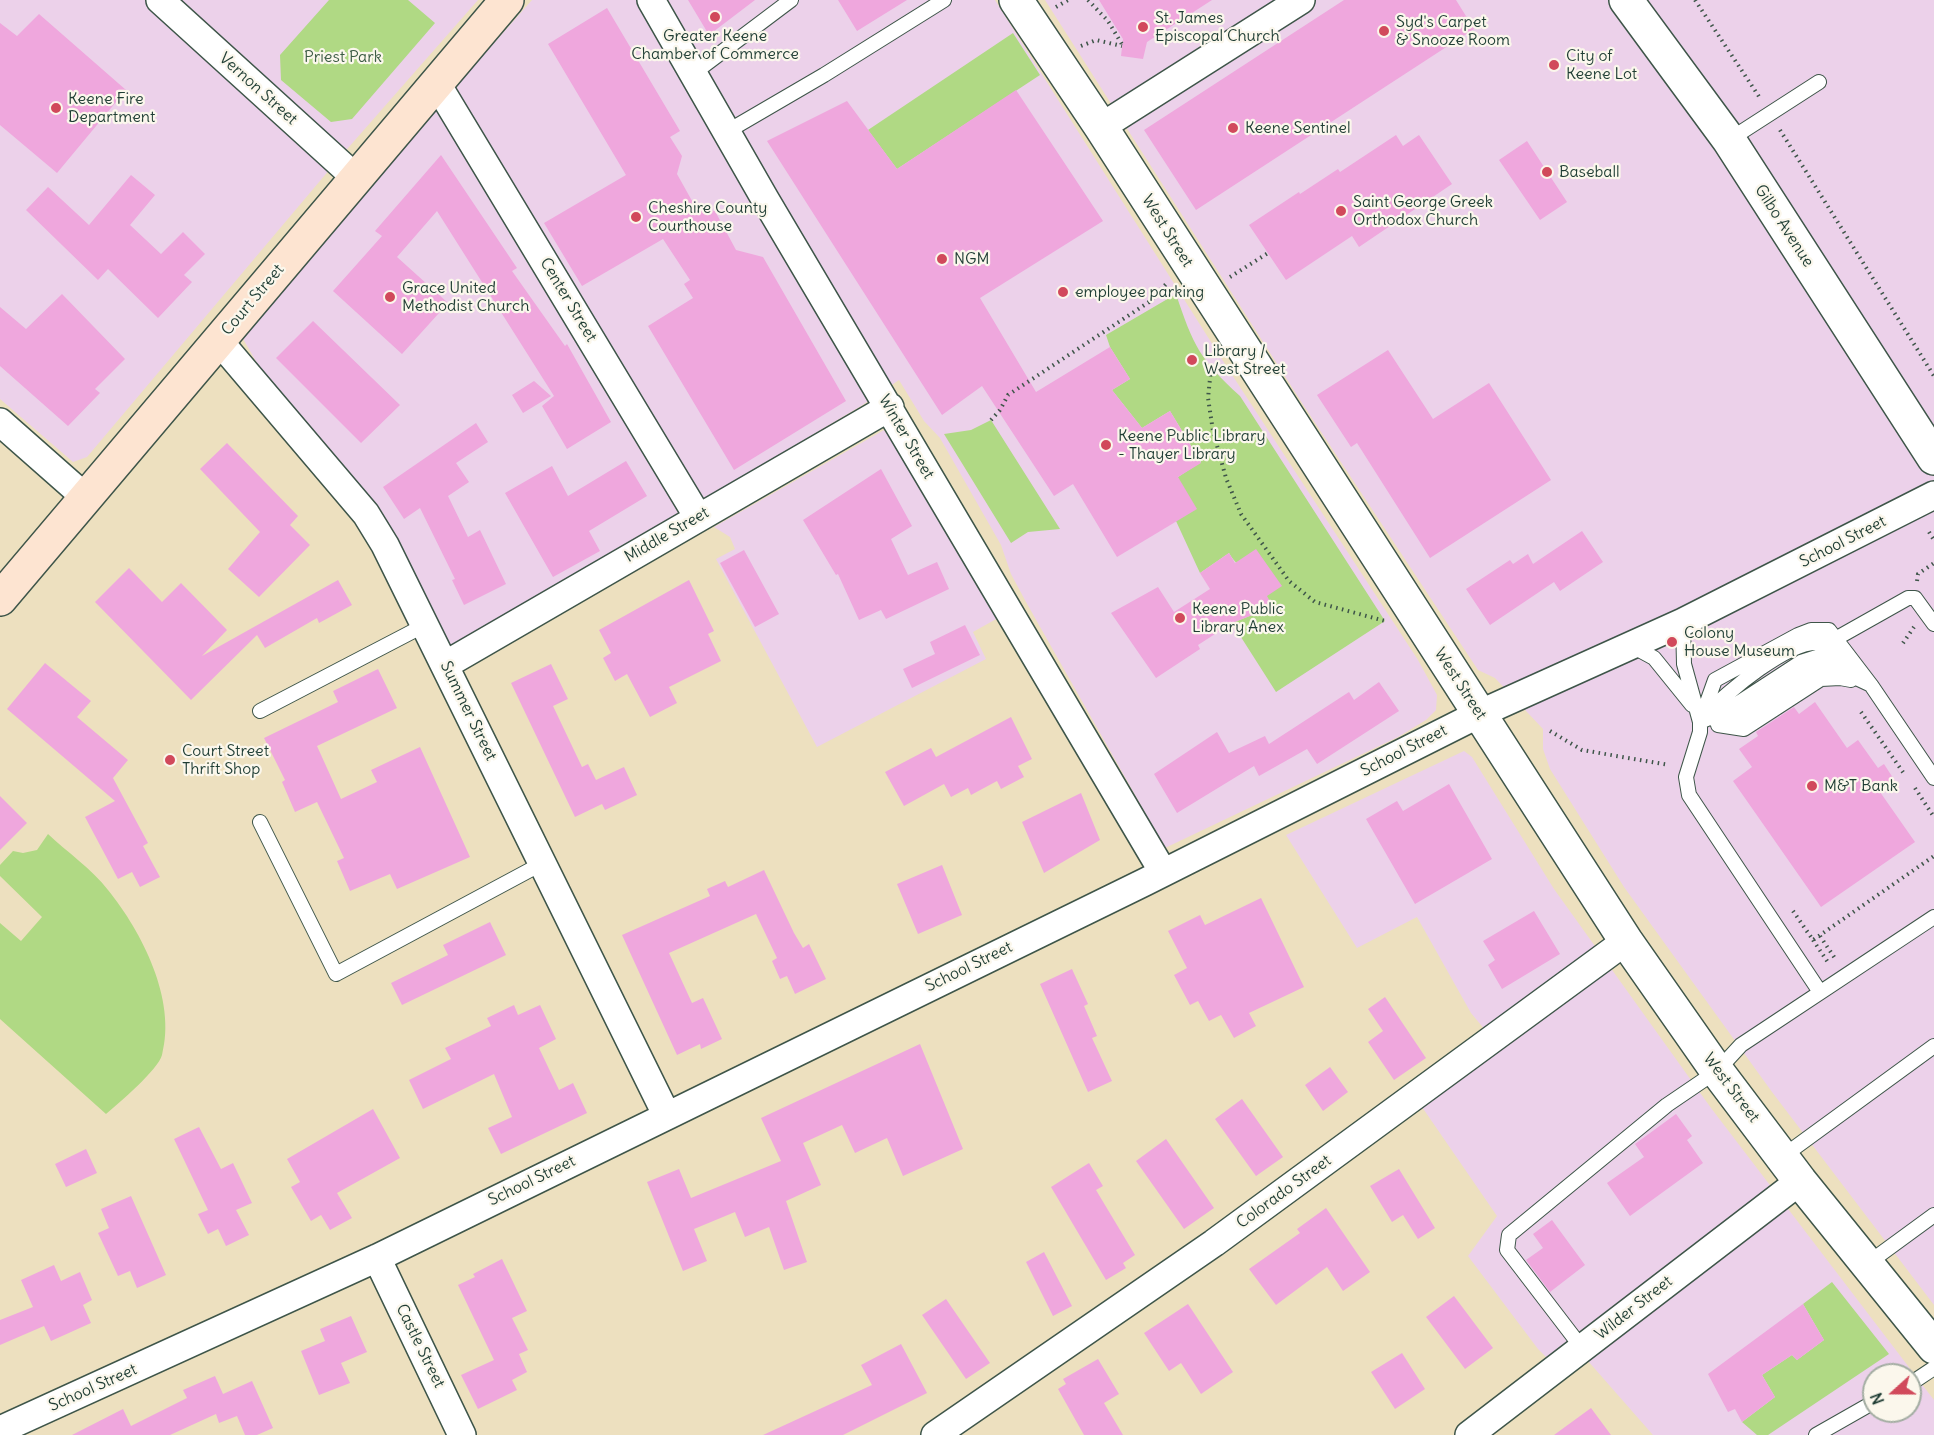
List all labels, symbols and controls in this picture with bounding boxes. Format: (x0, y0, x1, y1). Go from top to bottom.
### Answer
place label: St. James Episcopal Church (1155, 8, 1280, 46)
marker: Greater Keene Chamber of Commerce (708, 10, 722, 24)
place label: Syd's Carpet & Snooze Room (1396, 12, 1510, 50)
marker: St. James Episcopal Church (1136, 20, 1150, 34)
marker: Syd's Carpet & Snooze Room (1377, 24, 1391, 38)
place label: Greater Keene Chamber of Commerce (631, 26, 799, 64)
place label: City of Keene Lot (1566, 46, 1637, 84)
park label: Priest Park (304, 47, 382, 67)
street label: Vernon Street (215, 49, 301, 129)
marker: City of Keene Lot (1547, 58, 1561, 72)
place label: Keene Fire Department (68, 89, 155, 127)
marker: Keene Fire Department (49, 101, 63, 115)
place label: Keene Sentinel (1245, 118, 1351, 138)
marker: Keene Sentinel (1226, 121, 1240, 135)
place label: Baseball (1559, 162, 1620, 182)
marker: Baseball (1540, 165, 1554, 179)
street label: Gilbo Avenue (1750, 181, 1818, 271)
street label: West Street (1137, 191, 1197, 271)
place label: Saint George Greek Orthodox Church (1353, 192, 1493, 230)
place label: Cheshire County Courthouse (648, 198, 767, 236)
marker: Saint George Greek Orthodox Church (1334, 204, 1348, 218)
marker: Cheshire County Courthouse (629, 210, 643, 224)
place label: NGM (954, 249, 990, 269)
marker: NGM (935, 252, 949, 266)
street label: Center Street (535, 254, 601, 346)
street label: Court Street (218, 260, 288, 340)
place label: Grace United Methodist Church (402, 278, 529, 316)
place label: employee parking (1075, 282, 1204, 302)
marker: employee parking (1056, 285, 1070, 299)
marker: Grace United Methodist Church (383, 290, 397, 304)
place label: Library / West Street (1204, 341, 1286, 379)
marker: Library / West Street (1185, 353, 1199, 367)
street label: Winter Street (874, 391, 938, 483)
place label: Keene Public Library - Thayer Library (1118, 426, 1266, 464)
marker: Keene Public Library - Thayer Library (1099, 438, 1113, 452)
street label: Middle Street (621, 503, 713, 567)
street label: School Street (1797, 512, 1889, 572)
place label: Keene Public Library Anex (1192, 599, 1284, 637)
marker: Keene Public Library Anex (1173, 611, 1187, 625)
place label: Colony House Museum (1684, 623, 1795, 661)
marker: Colony House Museum (1665, 635, 1679, 649)
street label: West Street (1430, 644, 1490, 724)
street label: Summer Street (436, 658, 500, 764)
street label: School Street (1358, 721, 1450, 781)
place label: Court Street Thrift Shop (182, 741, 269, 779)
marker: Court Street Thrift Shop (163, 753, 177, 767)
place label: M&T Bank (1824, 776, 1898, 796)
marker: M&T Bank (1805, 779, 1819, 793)
street label: School Street (922, 938, 1016, 996)
street label: West Street (1699, 1050, 1763, 1126)
street label: Colorado Street (1233, 1151, 1335, 1233)
street label: School Street (485, 1152, 579, 1210)
street label: Wilder Street (1592, 1272, 1676, 1344)
street label: Castle Street (391, 1301, 449, 1391)
street label: School Street (46, 1360, 140, 1416)
north arrow (1862, 1363, 1922, 1423)
text: N (1866, 1390, 1888, 1407)

